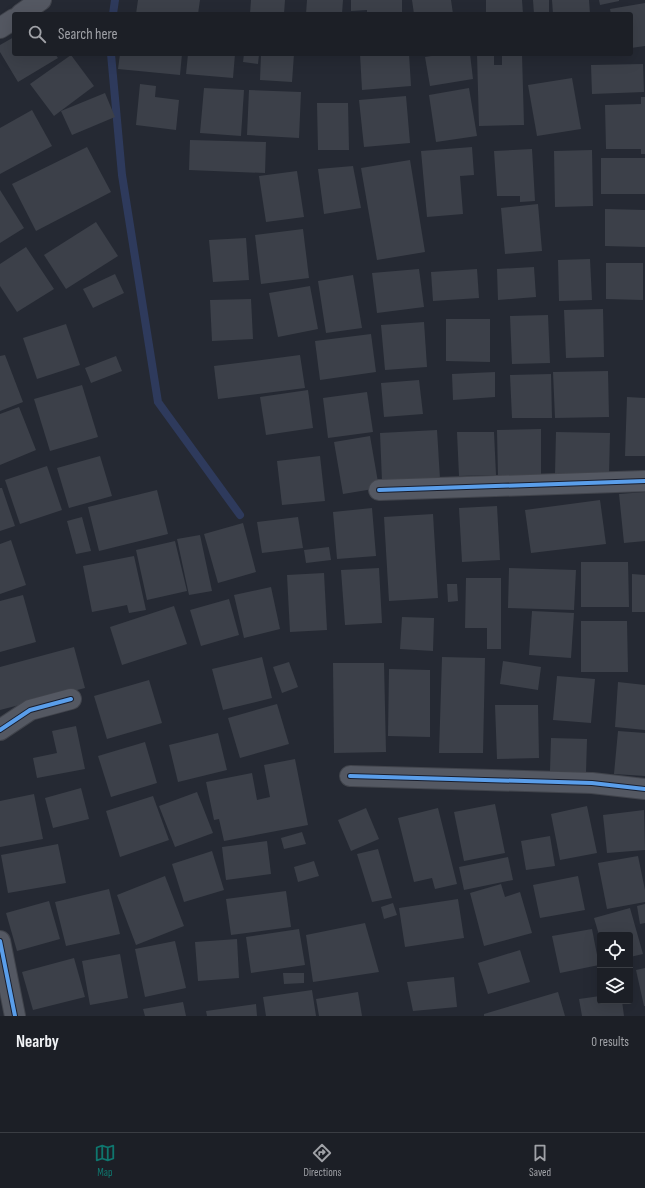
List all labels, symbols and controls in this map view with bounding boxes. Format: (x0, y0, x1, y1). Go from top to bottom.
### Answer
search box (12, 12, 633, 56)
icon: search (26, 23, 48, 45)
text: Search here (58, 25, 118, 44)
map controls (597, 932, 633, 1004)
button: locate (597, 932, 633, 968)
button: layers (597, 968, 633, 1004)
text: Nearby (16, 1032, 59, 1052)
text: 0 results (591, 1034, 629, 1050)
tab: Map (94, 1142, 116, 1179)
tab: Directions (304, 1142, 341, 1179)
tab: Saved (529, 1142, 551, 1179)

